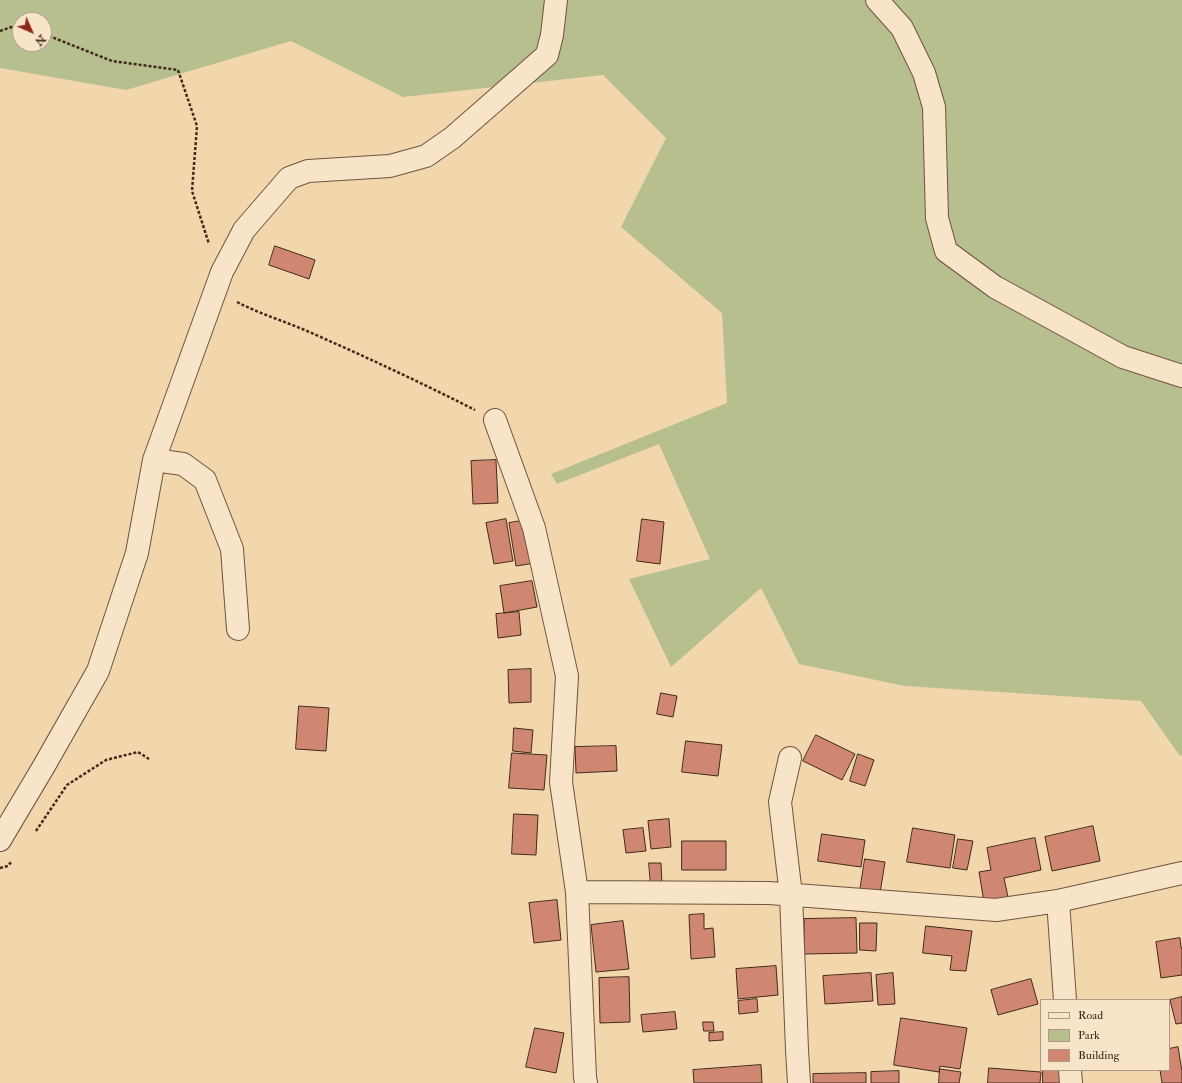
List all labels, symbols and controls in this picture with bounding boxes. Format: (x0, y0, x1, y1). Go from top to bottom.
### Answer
north arrow (12, 12, 52, 52)
text: N (32, 32, 48, 48)
legend (1040, 999, 1170, 1071)
text: Road (1078, 1008, 1103, 1023)
text: Park (1078, 1028, 1100, 1043)
text: Building (1078, 1048, 1119, 1063)

